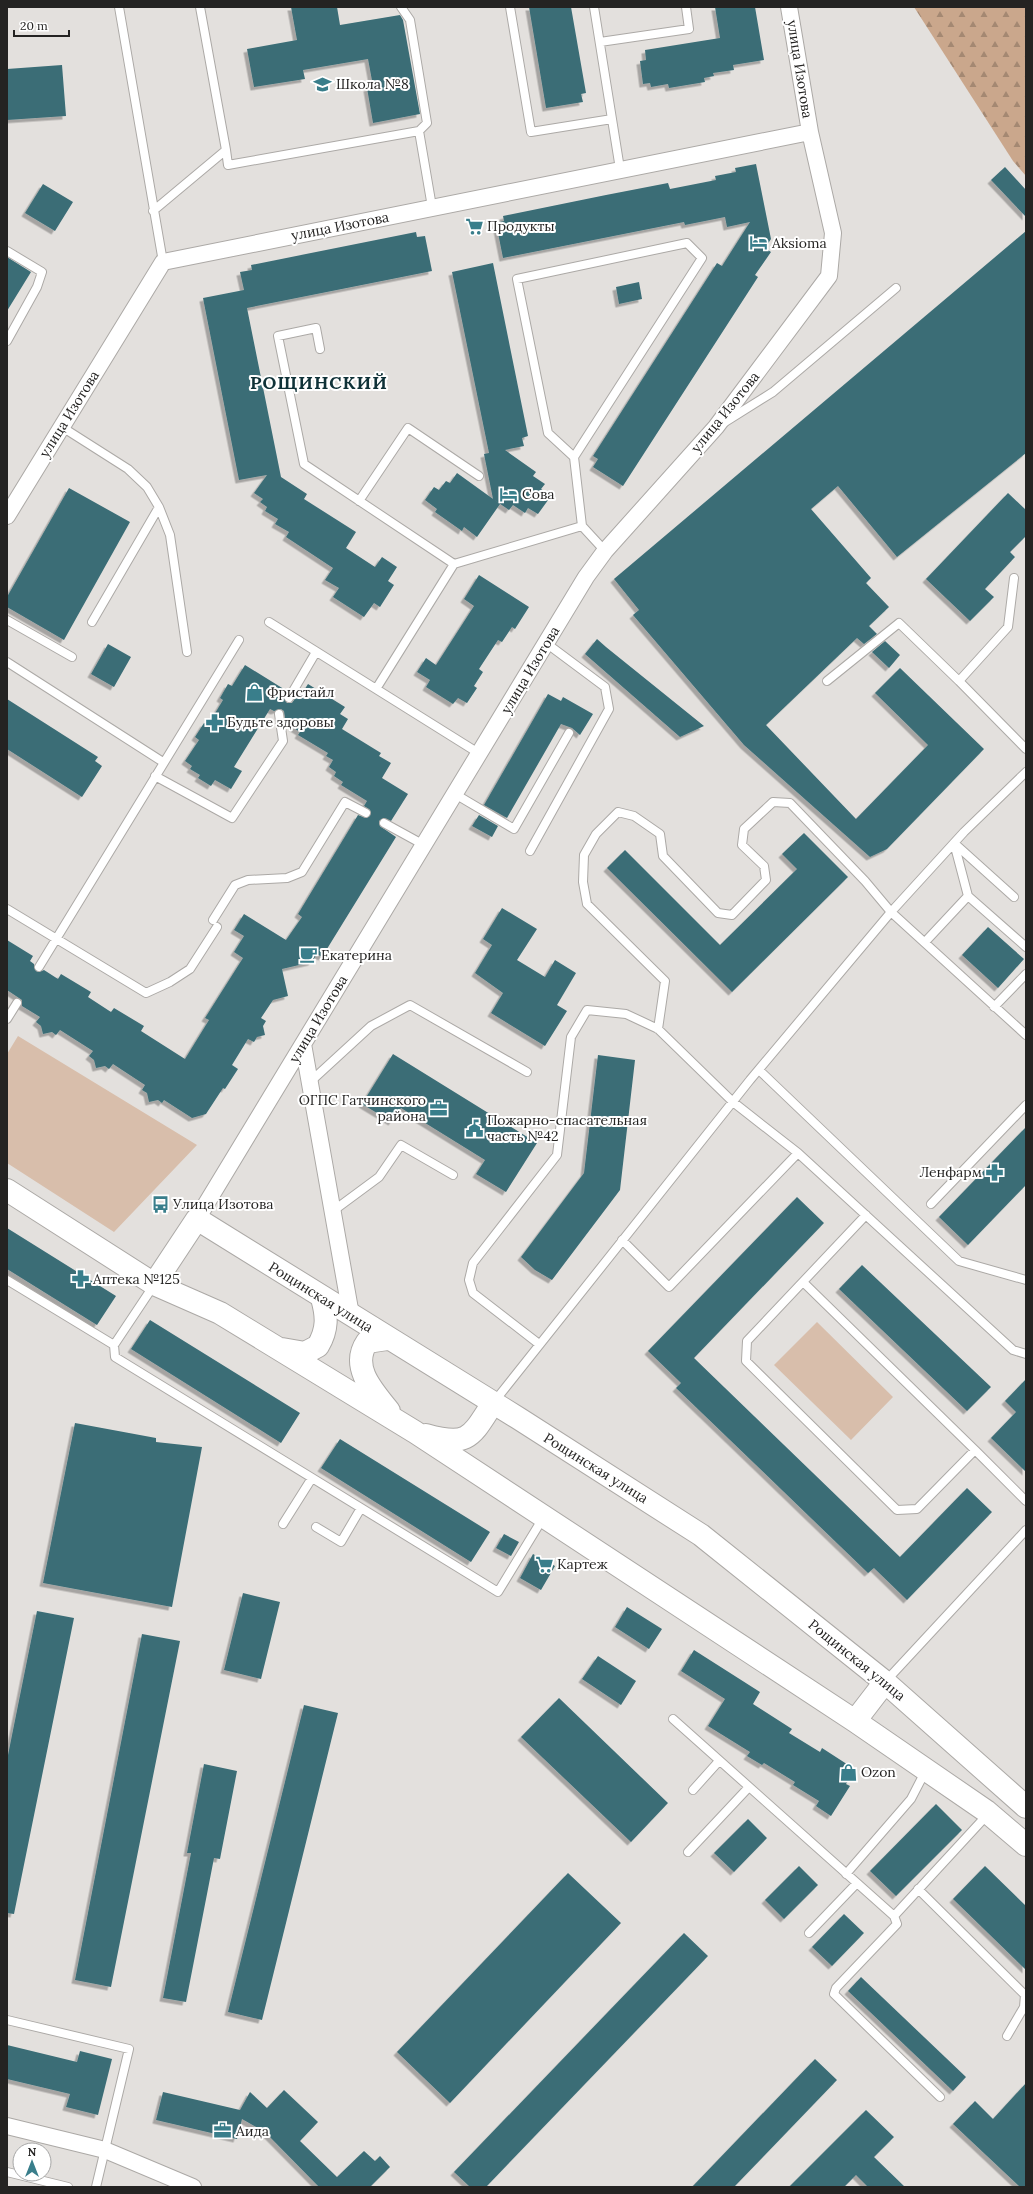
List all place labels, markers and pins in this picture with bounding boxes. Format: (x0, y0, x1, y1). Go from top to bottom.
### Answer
school or university icon: Школа №8 (313, 74, 333, 94)
place label: Школа №8 (336, 75, 409, 93)
supermarket icon: Продукты (464, 216, 484, 236)
place label: Продукты (487, 217, 555, 235)
hotel icon: Aksioma (749, 233, 769, 253)
place label: Aksioma (771, 234, 827, 252)
hotel icon: Сова (499, 484, 519, 504)
place label: Сова (522, 485, 555, 503)
shop icon: Фристайл (244, 682, 264, 702)
place label: Фристайл (267, 683, 334, 701)
pharmacy icon: Будьте здоровы (204, 712, 224, 732)
place label: Будьте здоровы (227, 713, 334, 731)
cafe icon: Екатерина (298, 945, 318, 965)
place label: Екатерина (321, 946, 392, 964)
place label: ОГПС Гатчинского района (299, 1091, 426, 1125)
office icon: ОГПС Гатчинского района (429, 1098, 449, 1118)
place label: Пожарно-спасательная часть №42 (487, 1111, 647, 1145)
public building icon: Пожарно-спасательная часть №42 (464, 1118, 484, 1138)
pharmacy icon: Ленфарм (985, 1162, 1005, 1182)
place label: Ленфарм (919, 1163, 982, 1181)
bus stop icon: Улица Изотова (150, 1194, 170, 1214)
place label: Улица Изотова (172, 1195, 273, 1213)
pharmacy icon: Аптека №125 (70, 1269, 90, 1289)
place label: Аптека №125 (92, 1270, 180, 1288)
supermarket icon: Картеж (534, 1554, 554, 1574)
place label: Картеж (557, 1555, 608, 1573)
shop icon: Ozon (838, 1762, 858, 1782)
place label: Ozon (861, 1763, 896, 1781)
office icon: Аида (213, 2121, 233, 2141)
place label: Аида (235, 2122, 269, 2140)

